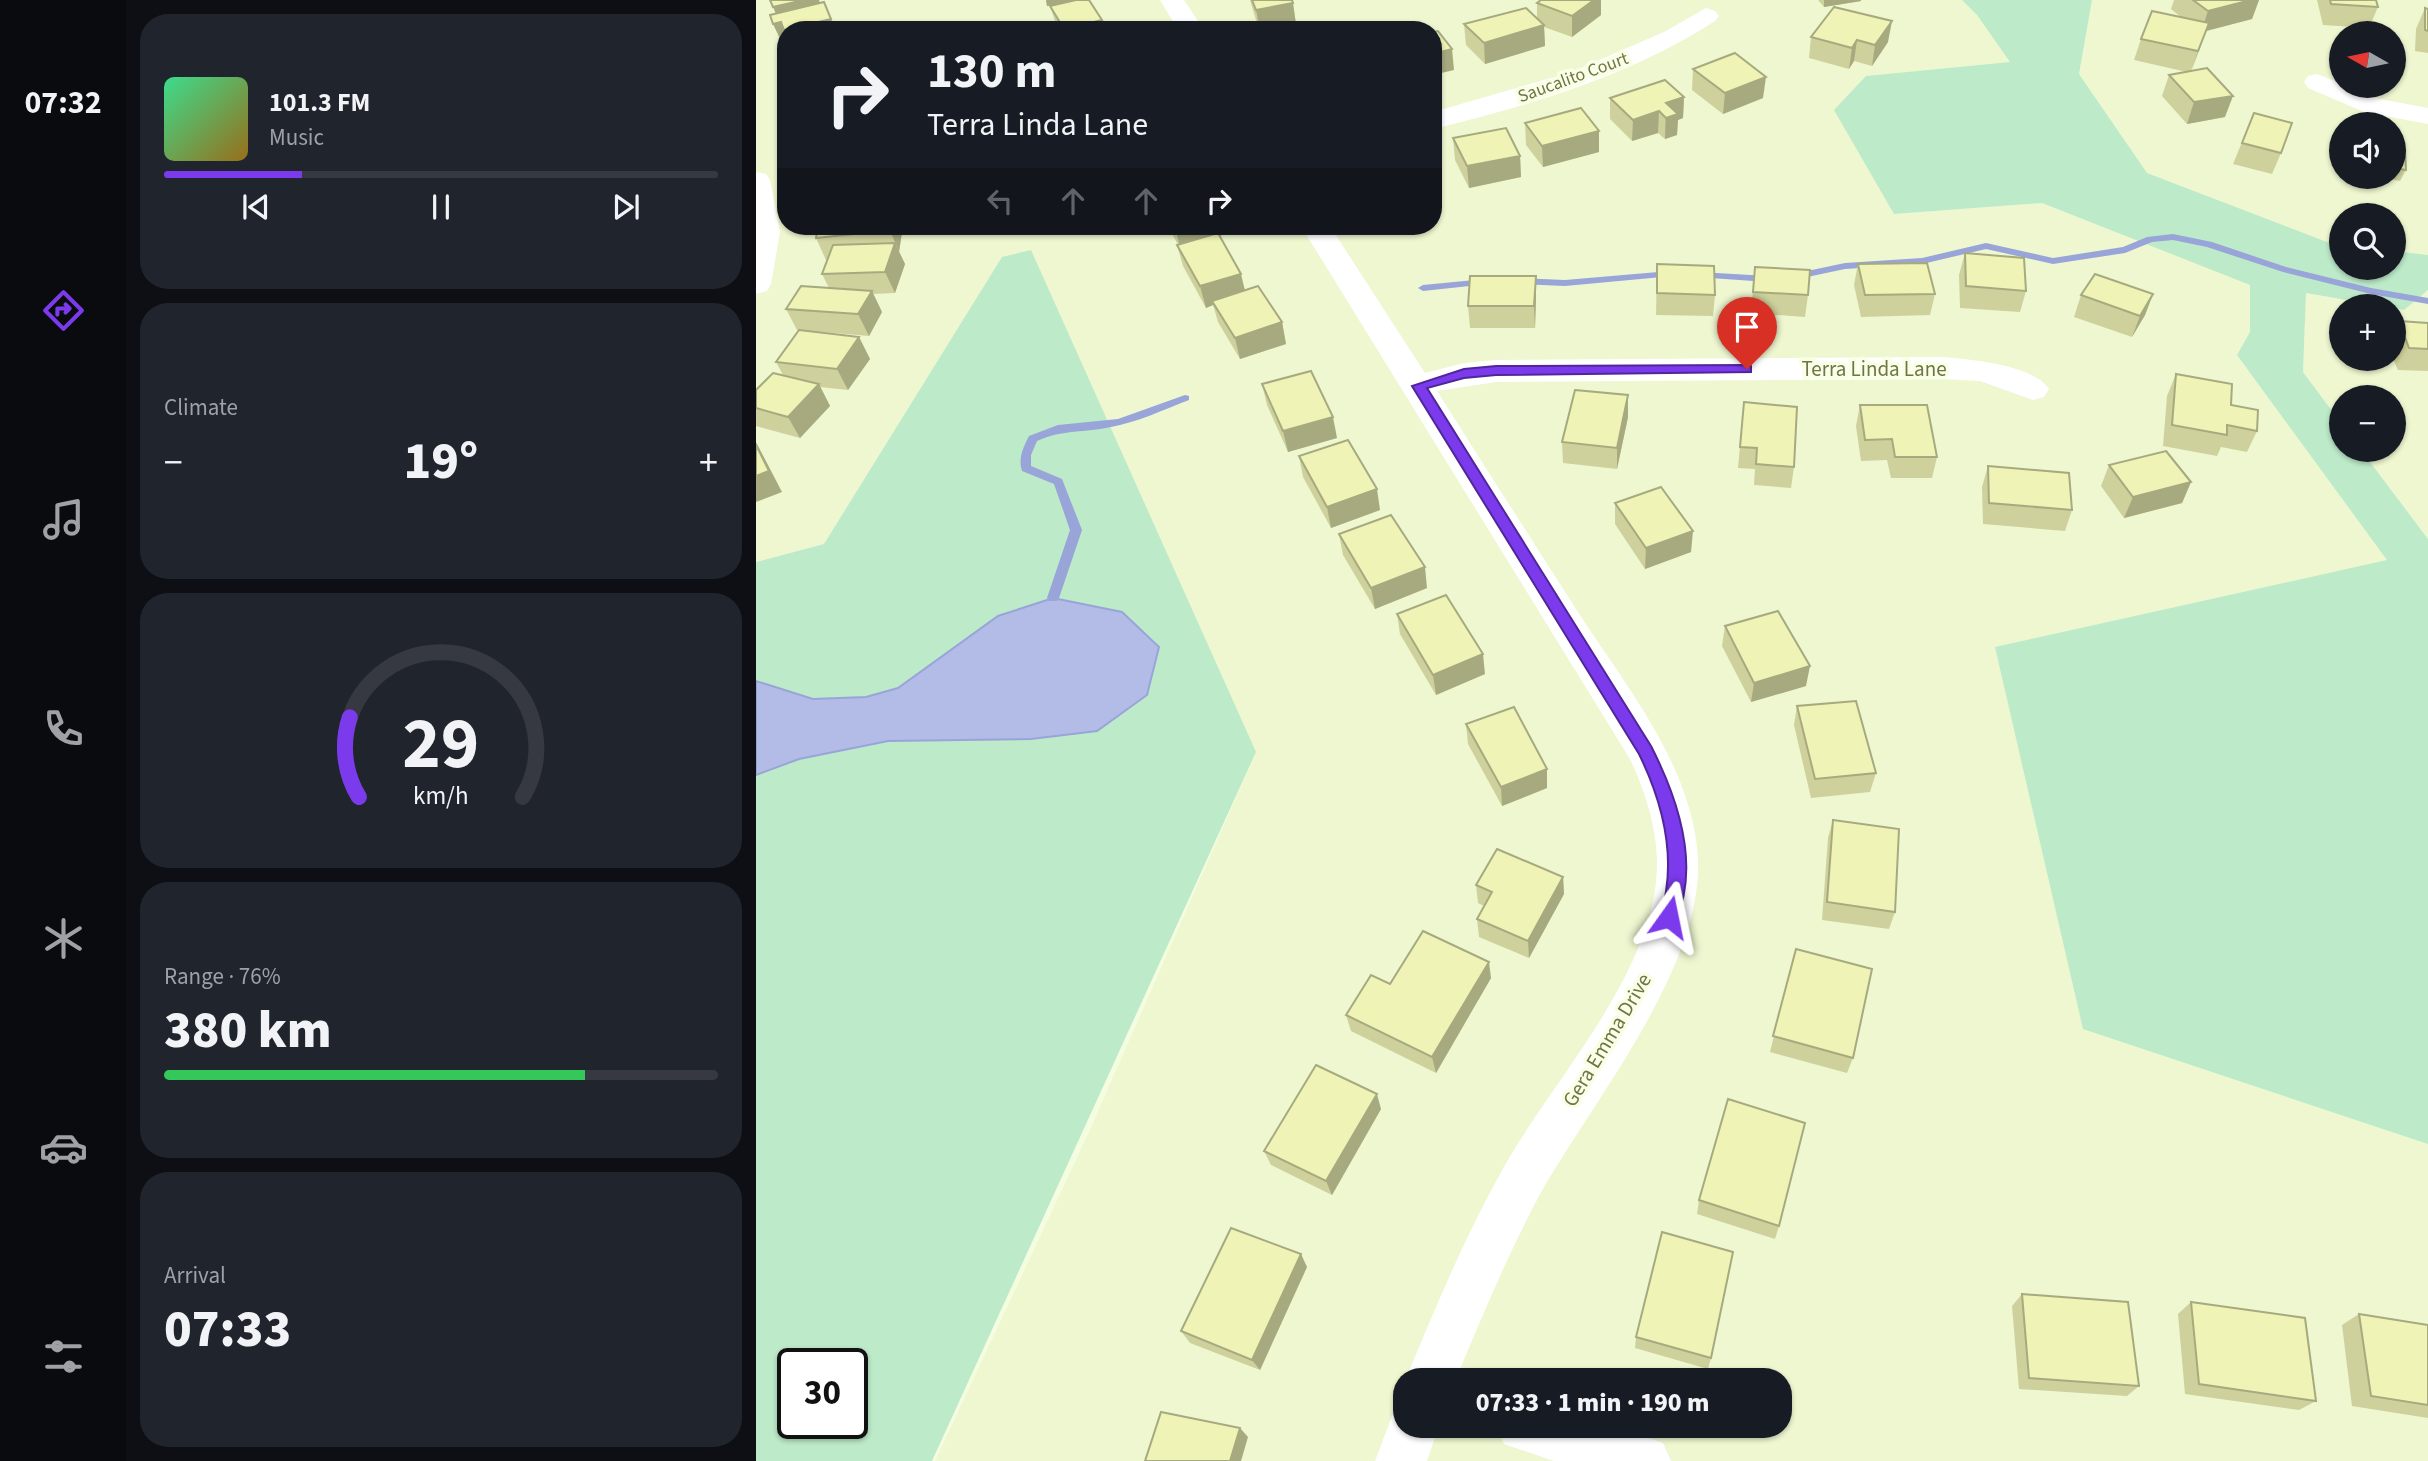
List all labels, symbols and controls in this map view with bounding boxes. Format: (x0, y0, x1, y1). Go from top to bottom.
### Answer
north arrow (2329, 21, 2406, 98)
map controls (2329, 21, 2406, 462)
text: 130 m (927, 37, 1056, 107)
street label: Saucalito Court (1514, 46, 1632, 109)
icon: right (812, 49, 903, 140)
text: 07:32 (24, 80, 102, 126)
text: 101.3 FM (269, 84, 370, 121)
text: Terra Linda Lane (927, 102, 1148, 148)
button: sound (2329, 112, 2406, 189)
text: Music (269, 121, 324, 154)
icon: left (981, 182, 1019, 220)
icon: ahead (1054, 182, 1092, 220)
icon: ahead (1127, 182, 1165, 220)
icon: right (1200, 182, 1238, 220)
icon: previous (237, 188, 275, 226)
icon: pause (422, 188, 460, 226)
icon: next (607, 188, 645, 226)
button: search (2329, 203, 2406, 280)
icon: directions (39, 286, 88, 335)
button: + (2329, 294, 2406, 371)
pin (1717, 297, 1777, 369)
icon: arrive (1728, 308, 1766, 346)
street label: Terra Linda Lane (1801, 354, 1947, 384)
button: − (2329, 385, 2406, 462)
text: Climate (164, 391, 238, 424)
text: 19° (404, 425, 478, 499)
text: − (164, 436, 183, 490)
text: + (699, 436, 718, 490)
icon: music (39, 495, 88, 544)
text: 29 (403, 692, 479, 796)
icon: phone (39, 704, 88, 753)
text: km/h (413, 777, 469, 813)
position arrow (1632, 880, 1706, 954)
icon: climate (39, 914, 88, 963)
text: Range · 76% (164, 960, 281, 993)
street label: Gera Emma Drive (1555, 967, 1659, 1113)
text: 380 km (164, 994, 332, 1068)
icon: car (39, 1123, 88, 1172)
text: Arrival (164, 1259, 226, 1292)
text: 07:33 (164, 1293, 291, 1367)
icon: filters (39, 1332, 88, 1381)
speed limit sign: 30 (777, 1348, 868, 1439)
text: 07:33 · 1 min · 190 m (1476, 1384, 1709, 1421)

